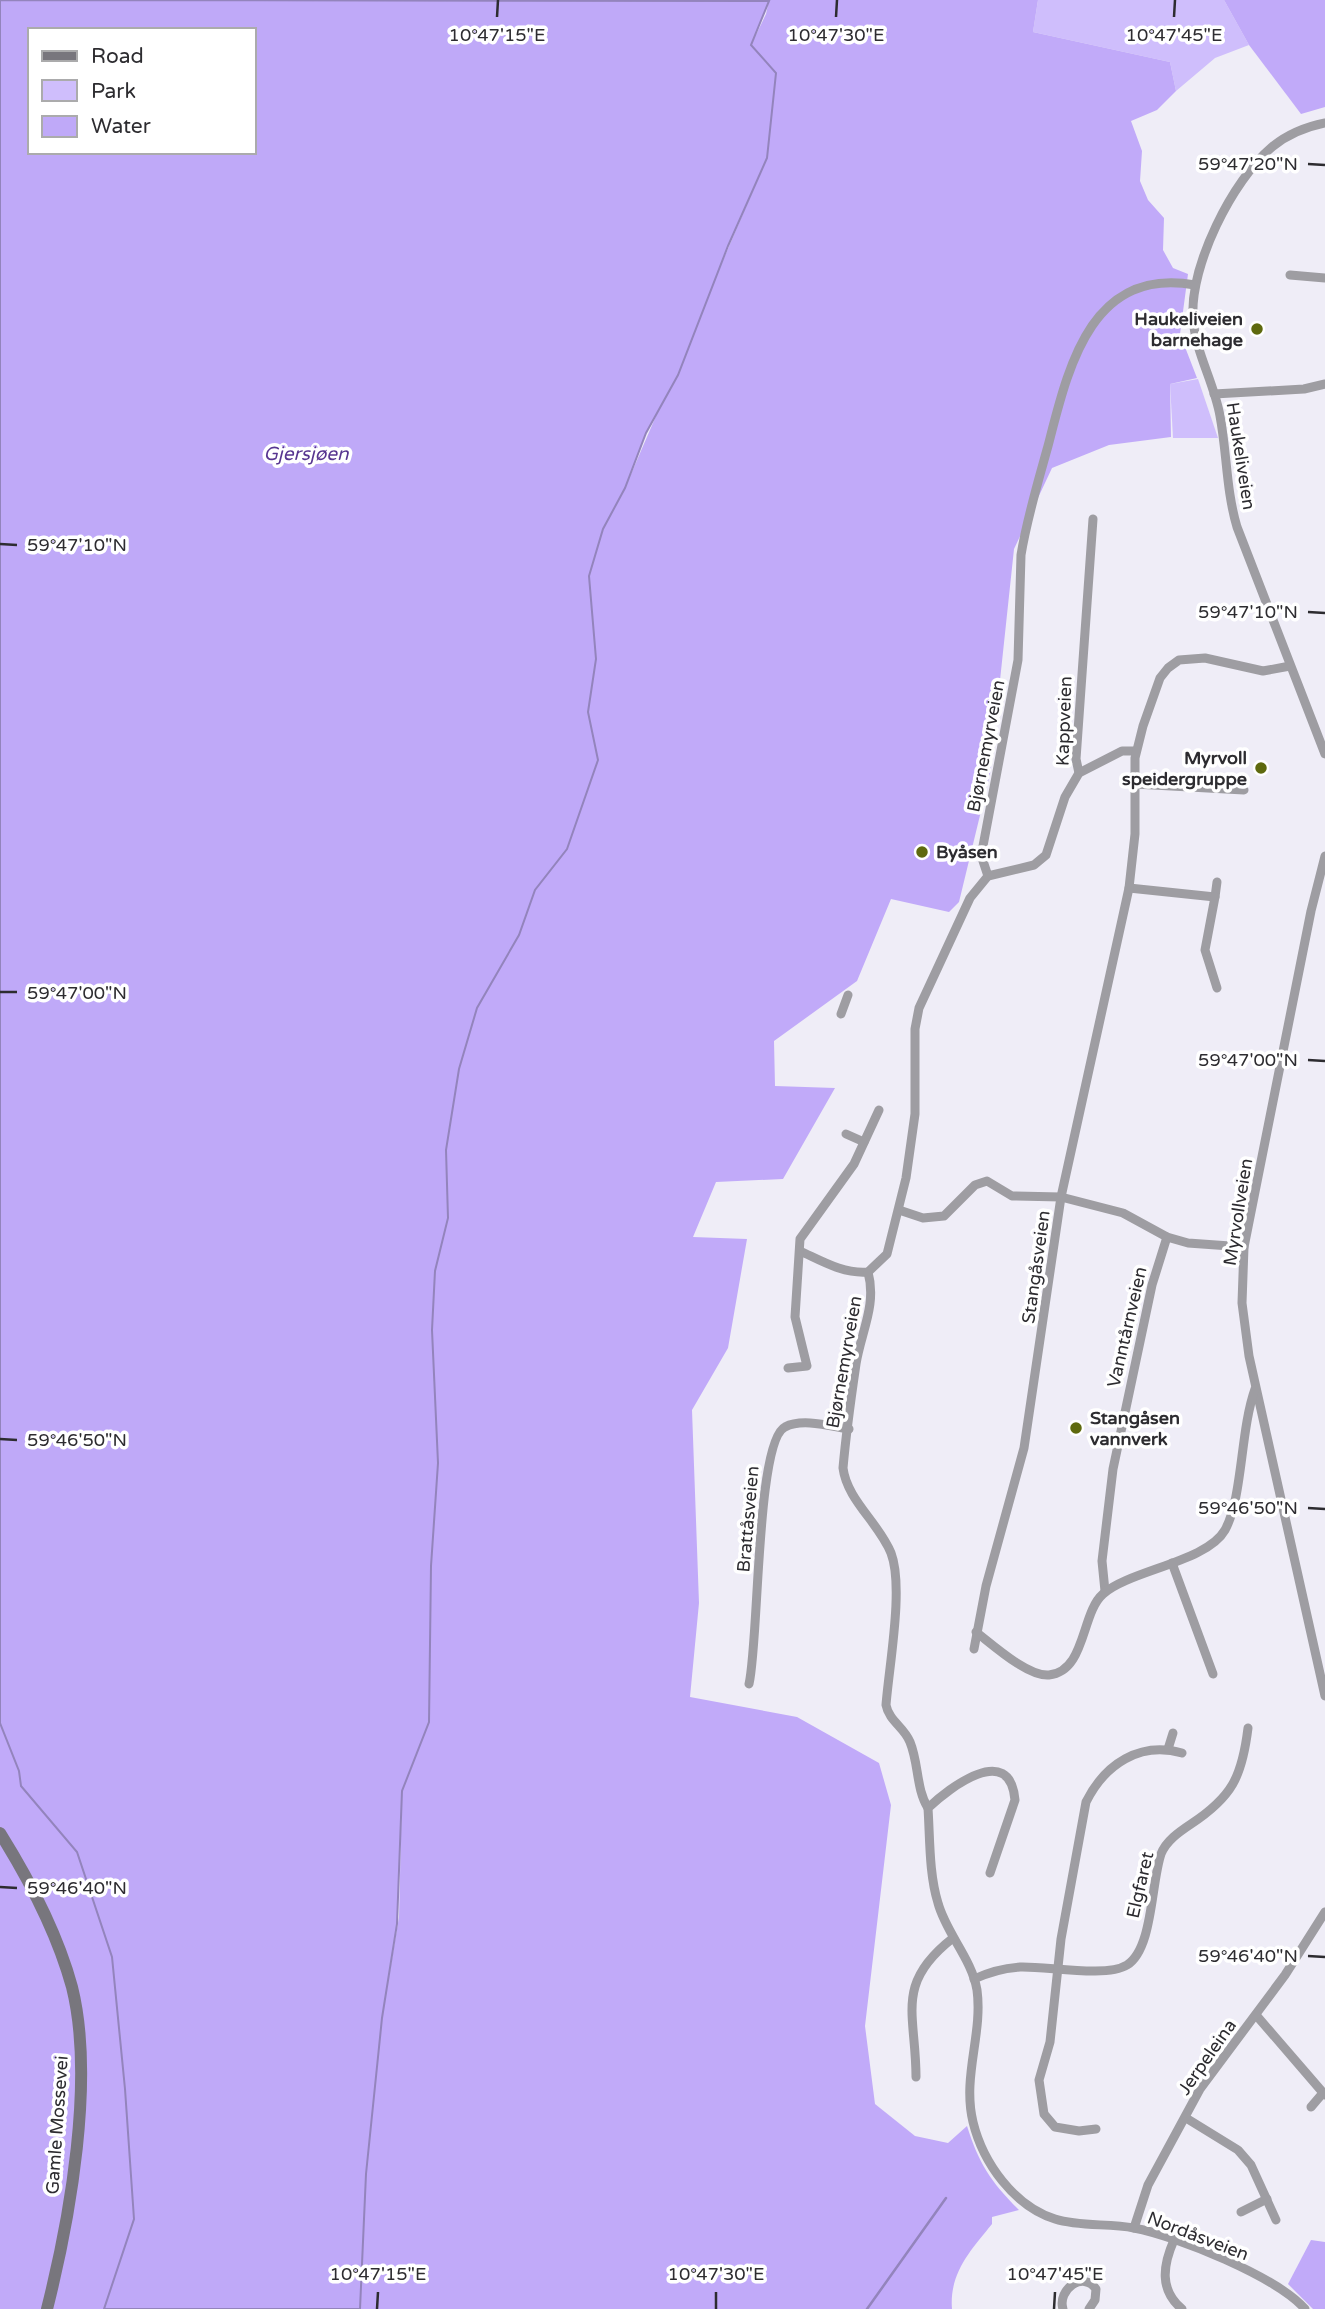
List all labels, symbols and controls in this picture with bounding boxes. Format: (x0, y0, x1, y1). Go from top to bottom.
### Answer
text: 10°47'15"E (449, 24, 545, 46)
text: 10°47'30"E (788, 24, 884, 46)
text: 10°47'45"E (1126, 24, 1222, 46)
legend (28, 28, 256, 154)
text: Road (91, 44, 144, 69)
text: Park (91, 79, 136, 104)
text: Water (91, 114, 151, 139)
text: 59°47'20"N (1198, 153, 1298, 175)
place label: Haukeliveien barnehage (1134, 308, 1243, 351)
marker: Haukeliveien barnehage (1249, 321, 1265, 337)
street label: Haukeliveien (1222, 401, 1260, 511)
water label: Gjersjøen (263, 443, 349, 465)
text: 59°47'10"N (27, 534, 127, 556)
text: 59°47'10"N (1198, 601, 1298, 623)
street label: Kappveien (1051, 676, 1077, 766)
street label: Bjørnemyrveien (962, 678, 1010, 814)
place label: Myrvoll speidergruppe (1122, 747, 1247, 790)
marker: Myrvoll speidergruppe (1253, 760, 1269, 776)
place label: Byåsen (936, 841, 998, 863)
marker: Byåsen (914, 844, 930, 860)
text: 59°47'00"N (27, 982, 127, 1004)
text: 59°47'00"N (1198, 1049, 1298, 1071)
street label: Myrvollveien (1219, 1157, 1257, 1267)
street label: Stangåsveien (1017, 1209, 1055, 1325)
street label: Vanntårnveien (1102, 1264, 1152, 1390)
street label: Bjørnemyrveien (822, 1294, 866, 1430)
place label: Stangåsen vannverk (1090, 1407, 1180, 1450)
marker: Stangåsen vannverk (1068, 1420, 1084, 1436)
text: 59°46'50"N (27, 1429, 127, 1451)
street label: Brattåsveien (732, 1465, 764, 1573)
text: 59°46'50"N (1198, 1497, 1298, 1519)
street label: Elgfaret (1122, 1849, 1158, 1920)
text: 59°46'40"N (27, 1877, 127, 1899)
text: 59°46'40"N (1198, 1945, 1298, 1967)
street label: Jerpeleina (1173, 2015, 1241, 2099)
street label: Gamle Mossevei (41, 2055, 73, 2195)
street label: Nordåsveien (1144, 2207, 1252, 2265)
text: 10°47'15"E (330, 2263, 426, 2285)
text: 10°47'30"E (668, 2263, 764, 2285)
text: 10°47'45"E (1007, 2263, 1103, 2285)

